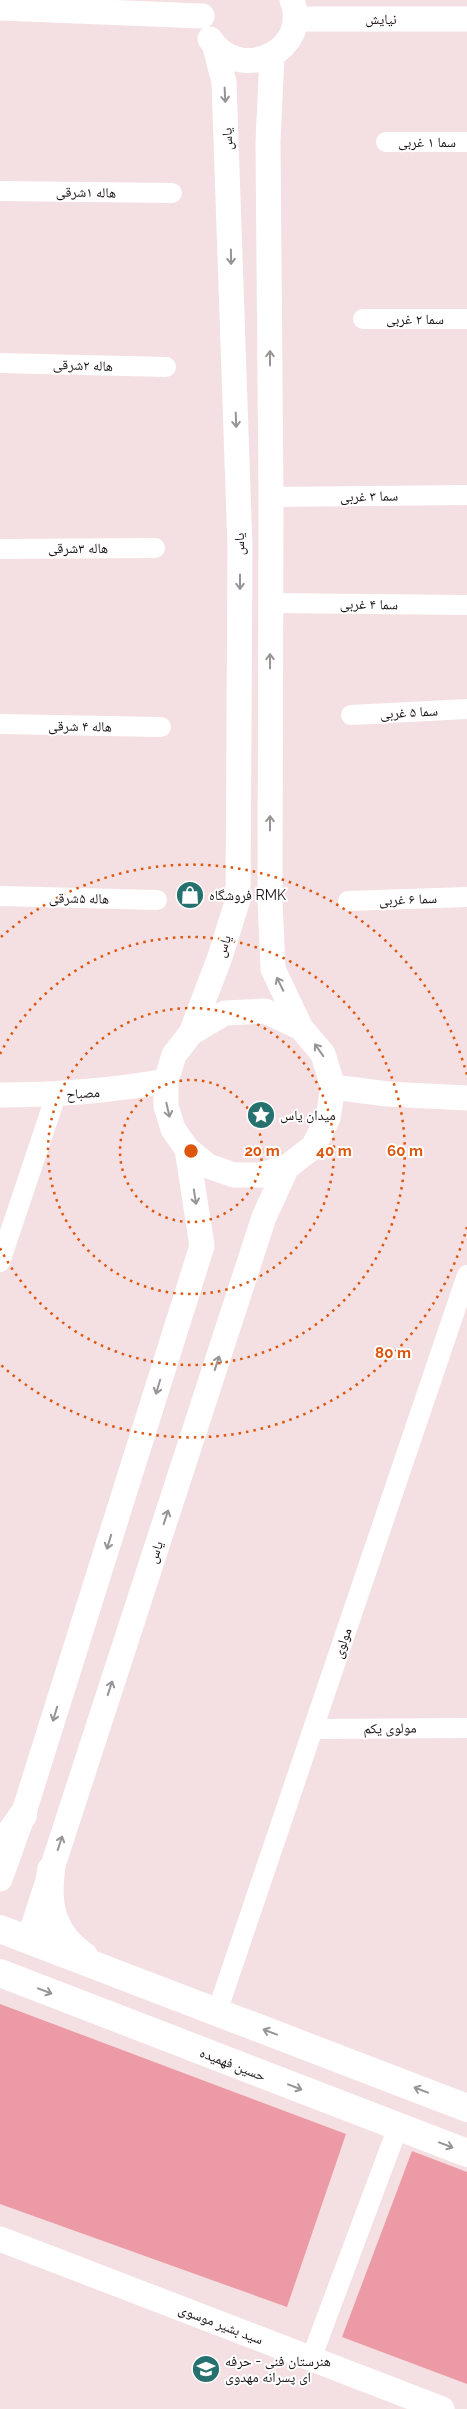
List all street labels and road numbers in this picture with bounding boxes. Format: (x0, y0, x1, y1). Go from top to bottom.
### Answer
street label: نیایش (365, 11, 397, 28)
street label: یاس (218, 127, 237, 151)
street label: سما ۱ غربی (398, 134, 456, 151)
street label: هاله ۱شرقی (56, 183, 116, 202)
street label: سما ۲ غربی (386, 311, 444, 328)
street label: هاله ۲شرقی (53, 356, 113, 375)
street label: سما ۳ غربی (340, 487, 398, 506)
street label: یاس (231, 532, 248, 555)
street label: هاله ۳شرقی (48, 540, 108, 557)
street label: سما ۴ غربی (340, 595, 398, 614)
street label: سما ۵ غربی (380, 702, 439, 723)
street label: هاله ۴ شرقی (48, 717, 112, 736)
street label: هاله ۵شرقی (49, 889, 109, 908)
street label: سما ۶ غربی (379, 890, 437, 909)
street label: یاس (212, 933, 235, 959)
street label: مصباح (66, 1084, 101, 1104)
street label: یاس (144, 1539, 167, 1565)
street label: مولوی (329, 1626, 356, 1661)
street label: مولوی یکم (363, 1720, 417, 1738)
street label: حسین فهمیده (197, 2044, 268, 2085)
street label: سید بشیر موسوی (176, 2301, 266, 2348)

